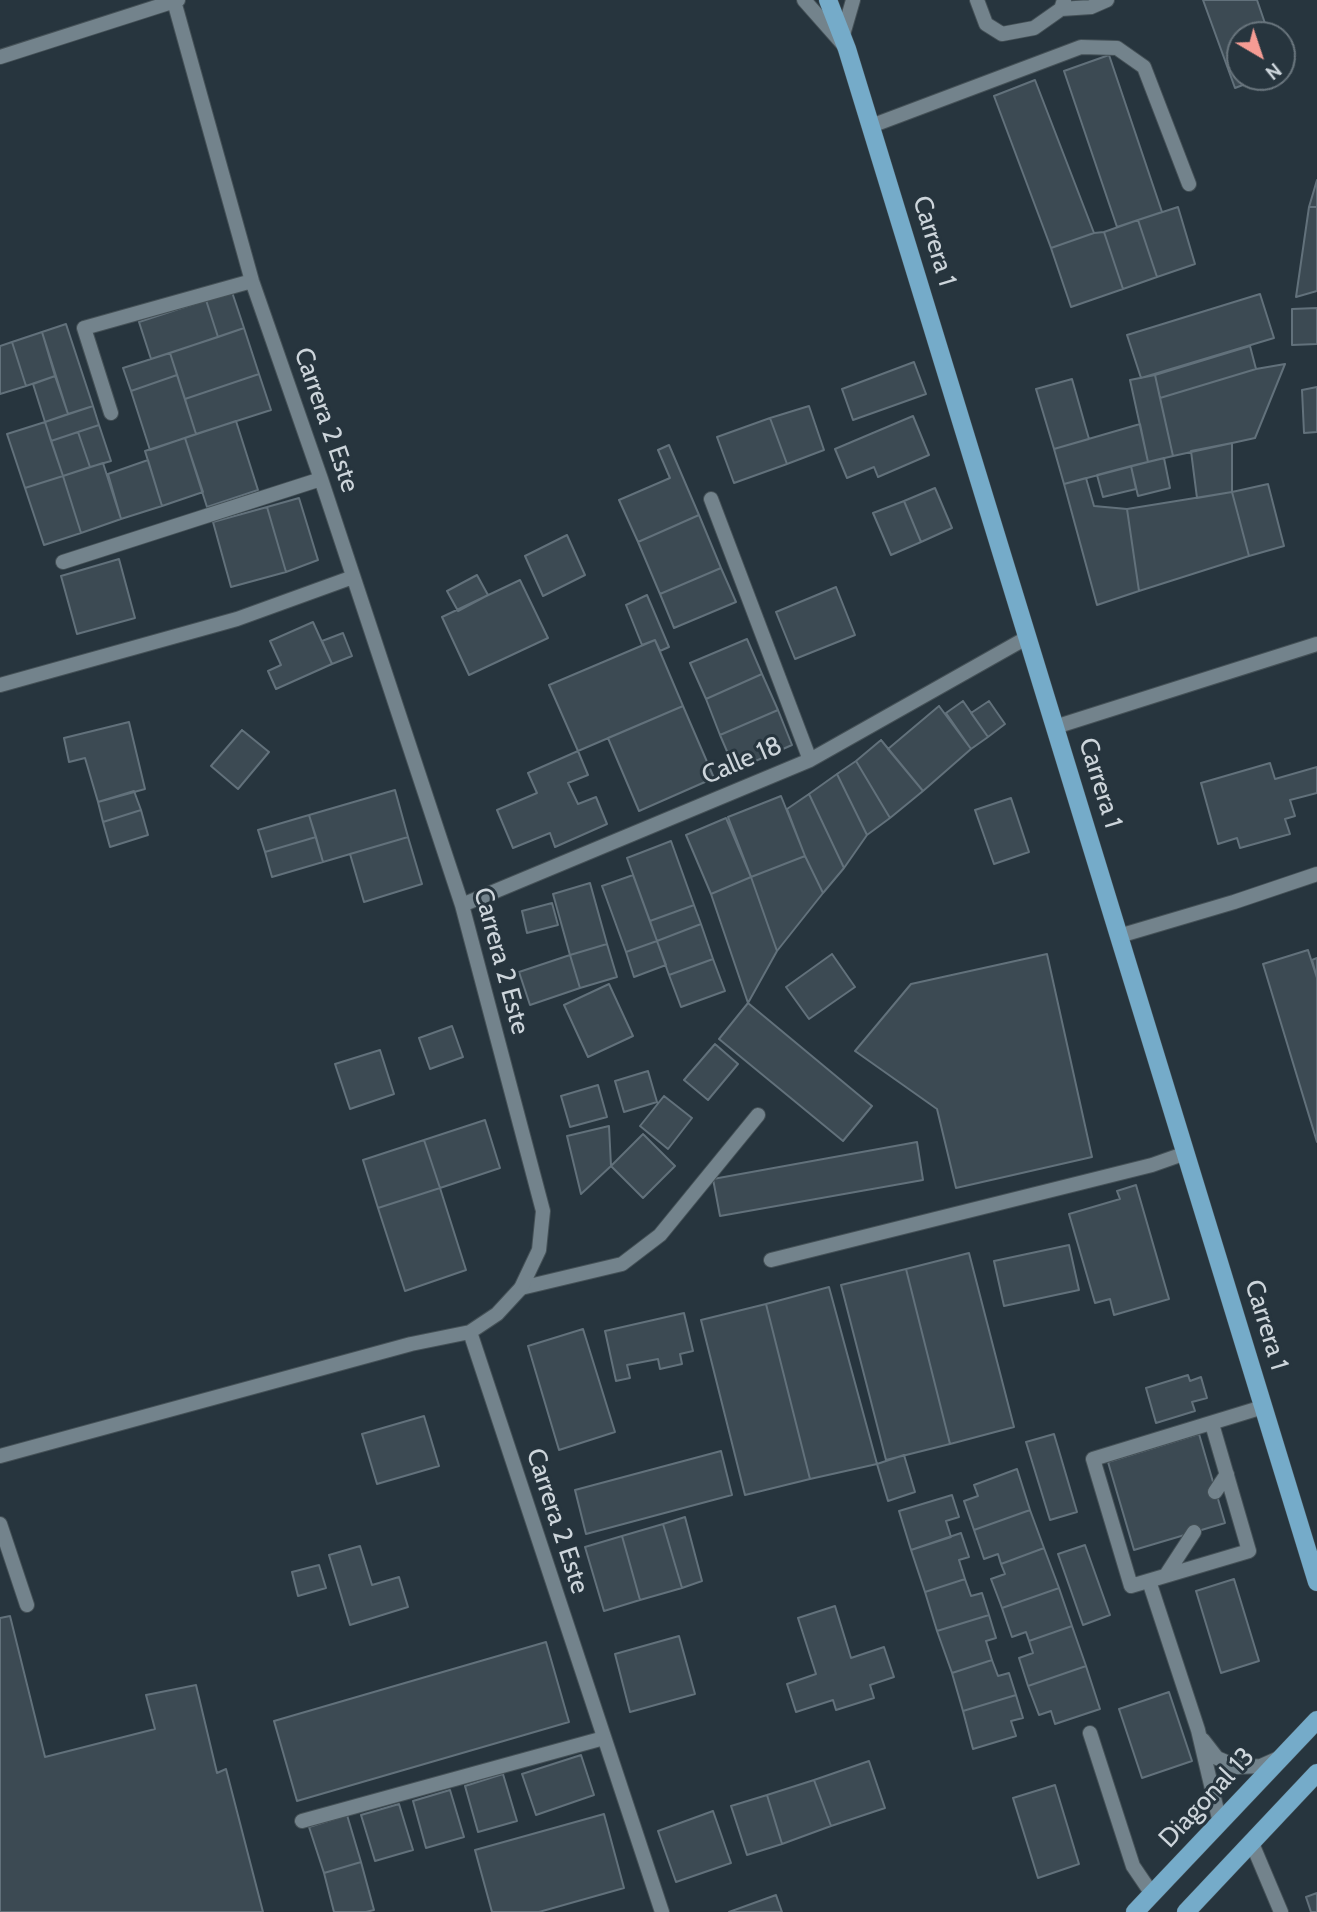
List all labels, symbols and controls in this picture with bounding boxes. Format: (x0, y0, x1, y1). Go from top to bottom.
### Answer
north arrow (1226, 21, 1296, 91)
text: N (1261, 58, 1286, 84)
street label: Carrera 1 (906, 192, 962, 290)
street label: Carrera 2 Este (287, 344, 365, 496)
street label: Calle 18 (697, 730, 787, 792)
street label: Carrera 1 (1072, 734, 1128, 832)
street label: Carrera 2 Este (466, 884, 536, 1038)
street label: Carrera 1 (1238, 1276, 1294, 1374)
street label: Carrera 2 Este (519, 1444, 595, 1598)
street label: Diagonal 13 (1153, 1741, 1261, 1855)

